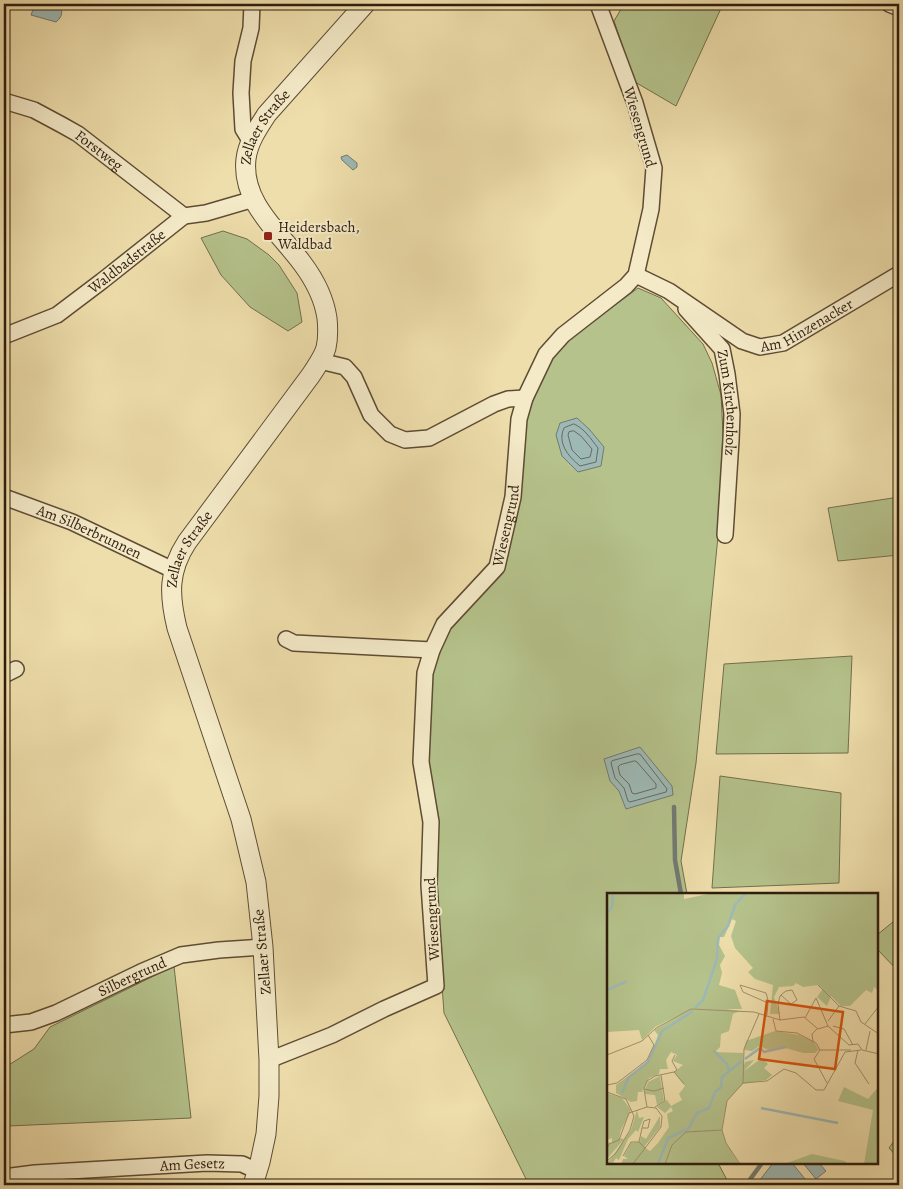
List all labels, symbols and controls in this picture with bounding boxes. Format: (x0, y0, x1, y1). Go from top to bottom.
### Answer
street label: Wiesengrund (619, 83, 661, 171)
street label: Zellaer Straße (235, 85, 295, 166)
street label: Forstweg (71, 125, 128, 175)
place label: Heidersbach, Waldbad (277, 217, 360, 254)
street label: Waldbadstraße (83, 224, 170, 299)
marker: Heidersbach, Waldbad (262, 230, 274, 242)
street label: Am Hinzenacker (758, 294, 857, 357)
street label: Zum Kirchenholz (712, 348, 742, 456)
street label: Wiesengrund (487, 483, 524, 569)
street label: Am Silberbrunnen (33, 500, 145, 564)
street label: Zellaer Straße (162, 506, 217, 589)
street label: Wiesengrund (420, 876, 444, 962)
inset map (607, 893, 878, 1164)
street label: Zellaer Straße (248, 908, 276, 996)
street label: Silbergrund (94, 952, 170, 1001)
street label: Am Gesetz (158, 1153, 225, 1176)

